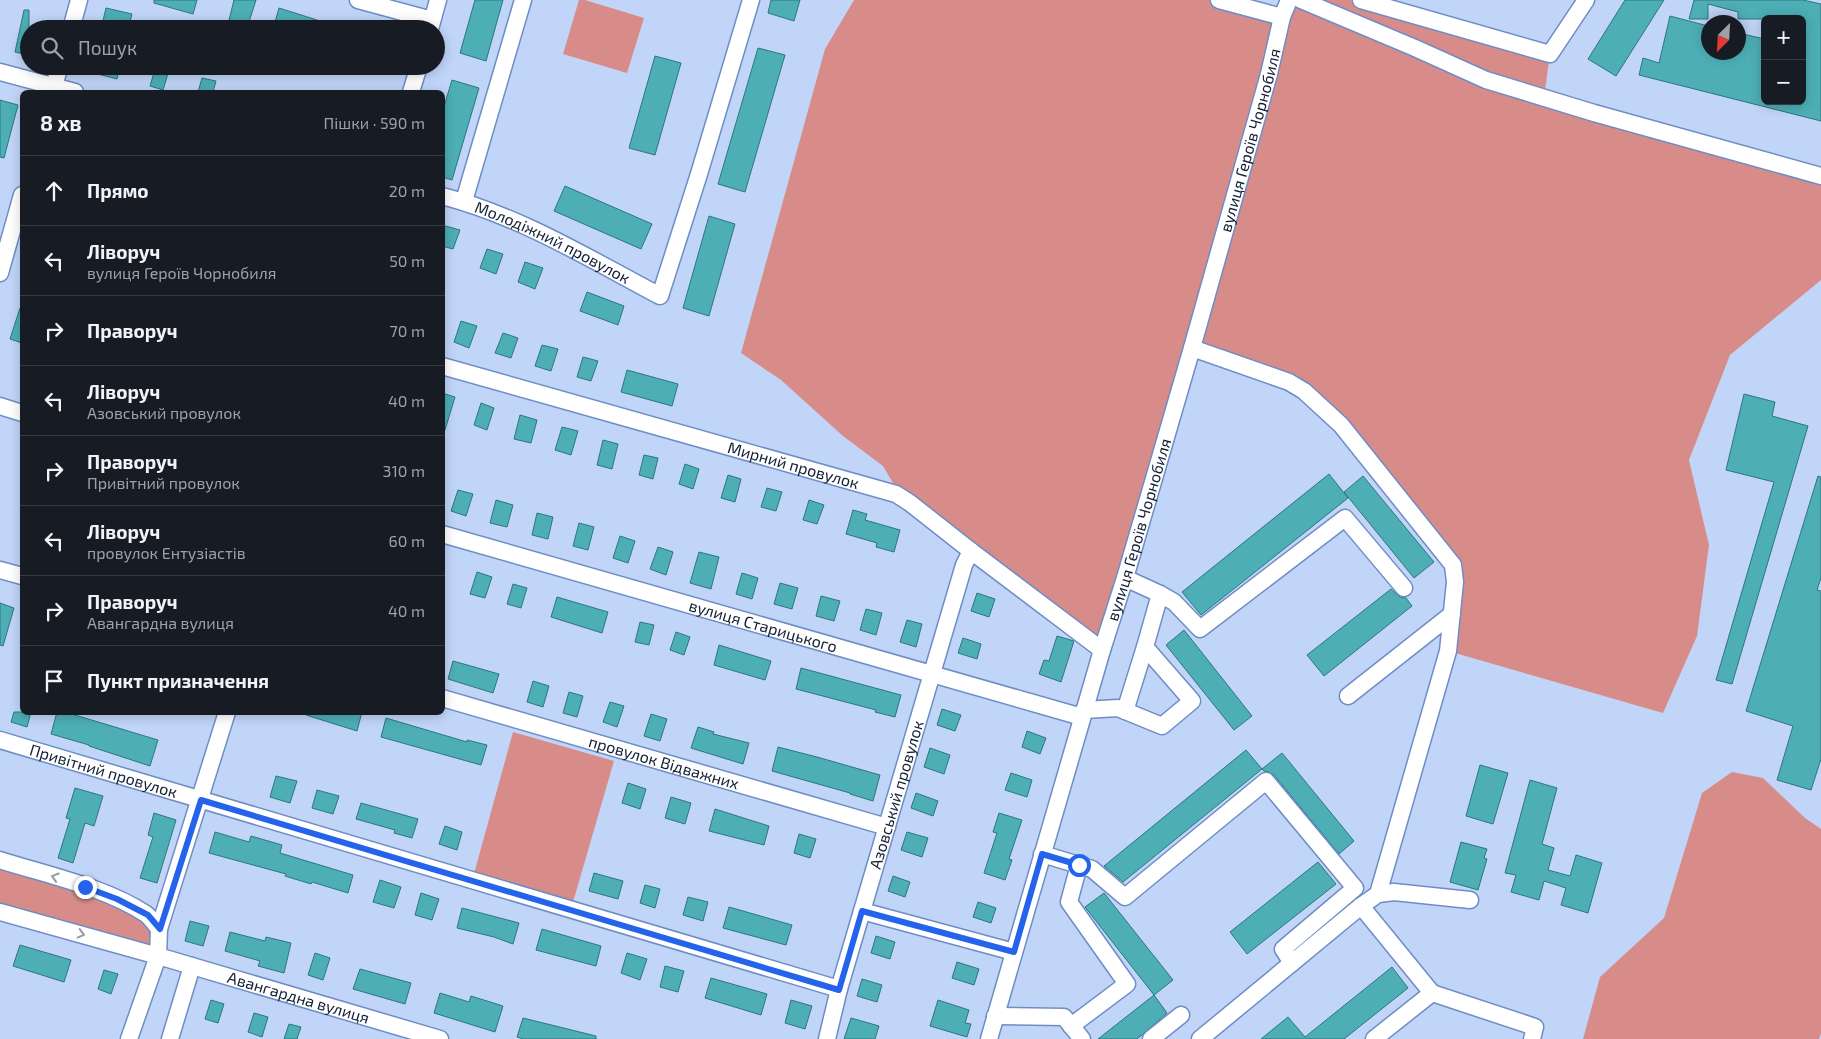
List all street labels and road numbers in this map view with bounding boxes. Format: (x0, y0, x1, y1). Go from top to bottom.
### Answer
street label: вулиця Героїв Чорнобиля (1215, 46, 1284, 234)
street label: Молодіжний провулок (473, 197, 634, 287)
street label: вулиця Героїв Чорнобиля (1102, 436, 1174, 623)
street label: Мирний провулок (726, 437, 862, 492)
street label: вулиця Старицького (687, 595, 840, 656)
street label: Азовський провулок (865, 718, 927, 871)
street label: провулок Відважних (587, 731, 742, 793)
street label: Привітний провулок (28, 739, 180, 801)
street label: Авангардна вулиця (226, 967, 372, 1027)

